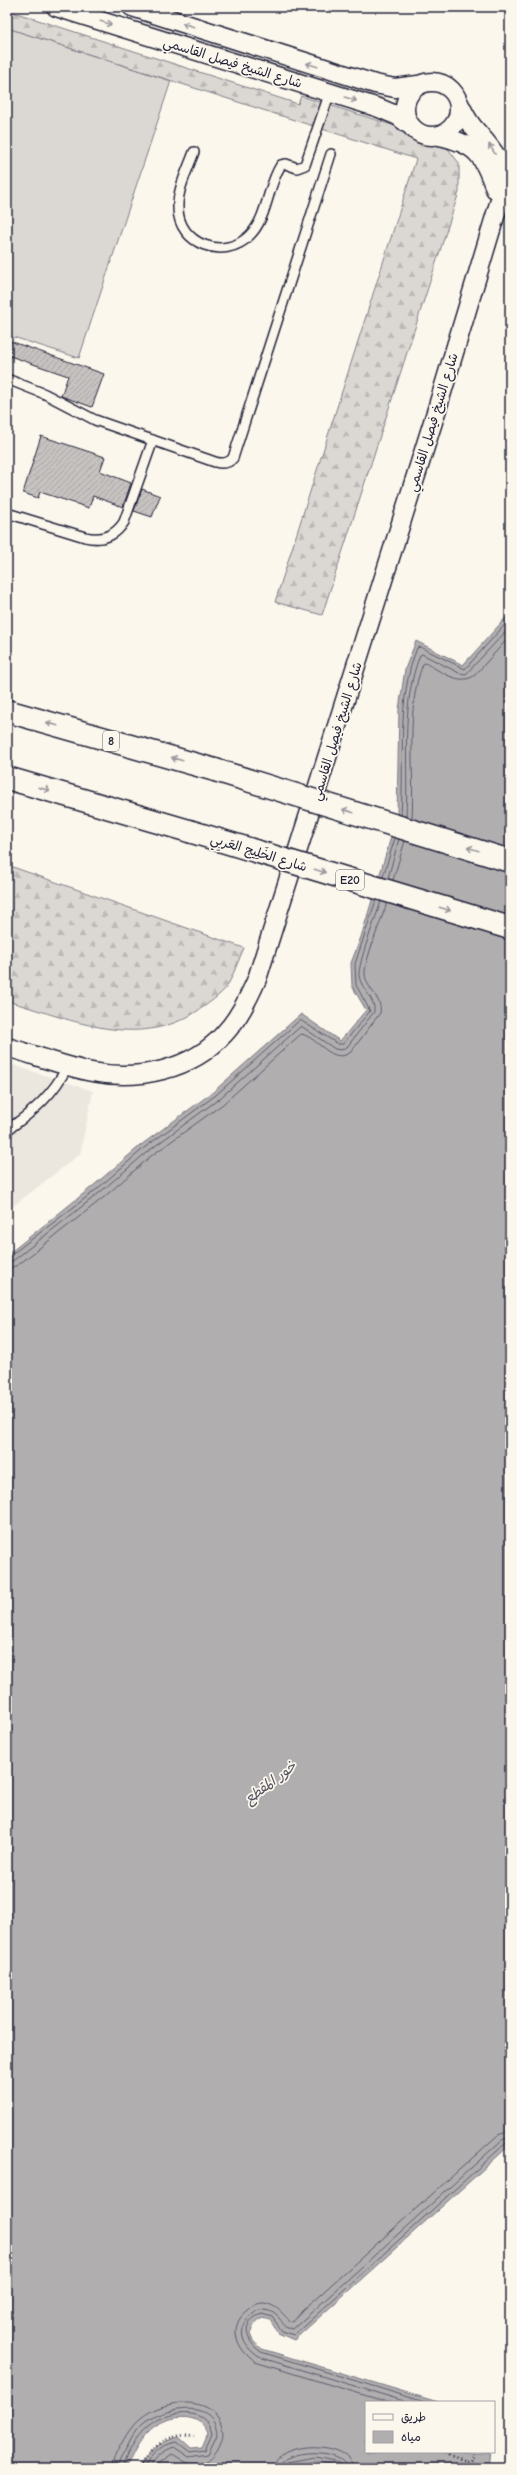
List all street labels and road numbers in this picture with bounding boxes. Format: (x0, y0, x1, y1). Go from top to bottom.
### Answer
street label: شارع الشيخ فيصل القاسمي (161, 34, 304, 95)
street label: شارع الشيخ فيصل القاسمي (404, 351, 465, 494)
street label: شارع الشيخ فيصل القاسمي (308, 660, 369, 803)
road number: 8 (103, 731, 119, 751)
street label: شارع الخَلِيج العَربِي (208, 830, 309, 878)
road number: E20 (336, 870, 364, 890)

